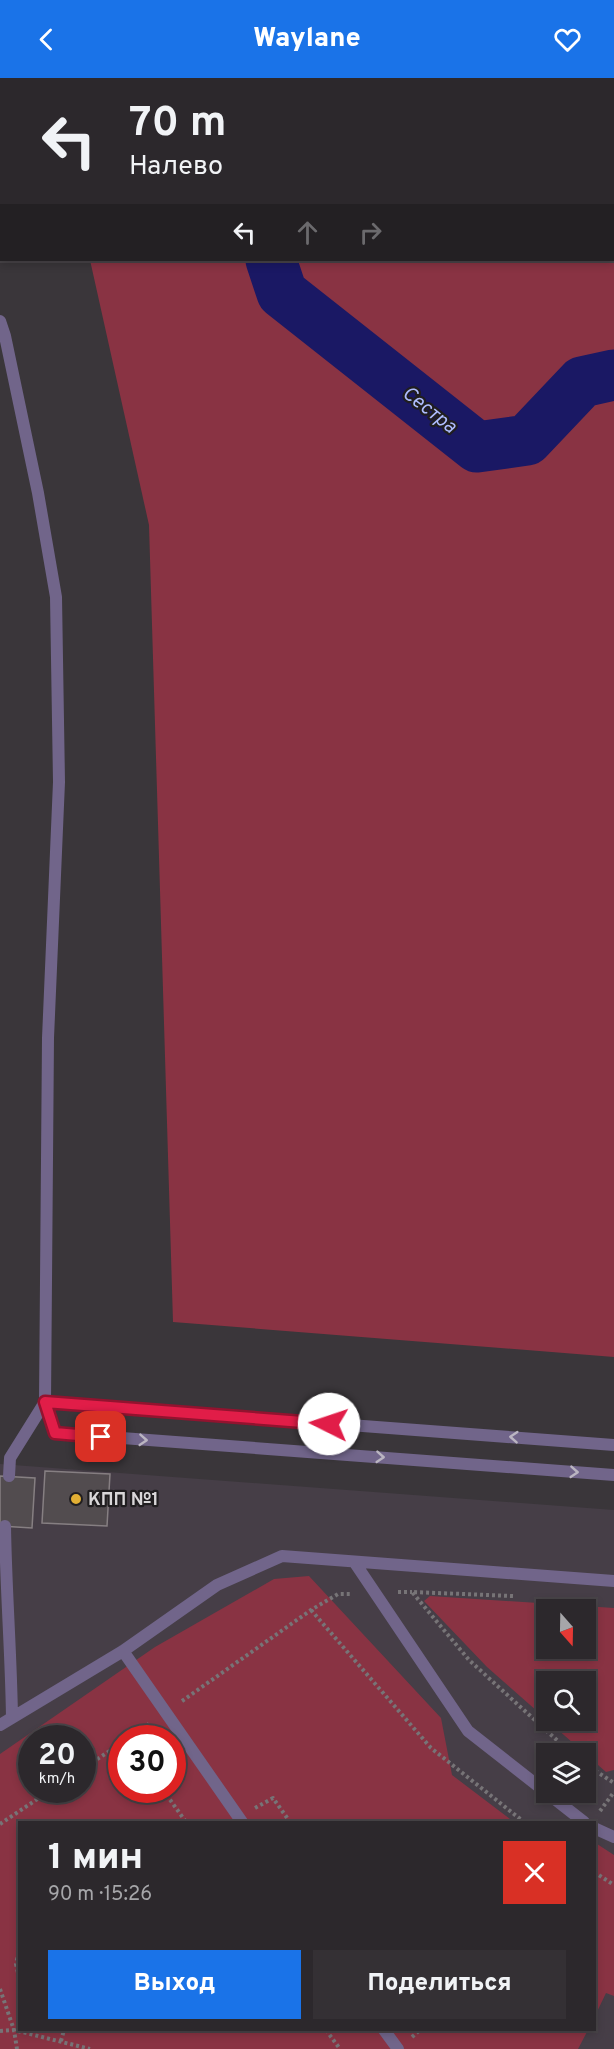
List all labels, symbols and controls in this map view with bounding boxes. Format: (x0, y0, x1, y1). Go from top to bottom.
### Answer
text: Waylane (253, 22, 361, 56)
icon: back (30, 23, 63, 56)
icon: heart (551, 23, 584, 56)
text: 70 m (129, 98, 227, 151)
icon: left (30, 102, 108, 180)
text: Налево (129, 150, 223, 184)
icon: left (228, 216, 261, 249)
icon: ahead (291, 216, 324, 249)
icon: right (354, 216, 387, 249)
water label: Сестра (396, 381, 462, 441)
position arrow (297, 1392, 361, 1456)
pin (75, 1411, 126, 1462)
icon: arrive (84, 1420, 117, 1453)
one-way arrow (509, 1431, 518, 1444)
one-way arrow (139, 1433, 148, 1446)
one-way arrow (375, 1451, 384, 1464)
one-way arrow (570, 1465, 579, 1478)
place label: КПП №1 (88, 1489, 159, 1512)
marker: КПП №1 (69, 1492, 83, 1506)
north arrow (536, 1599, 596, 1659)
map controls (536, 1599, 596, 1803)
button: search (536, 1671, 596, 1731)
speed limit sign: 30 (108, 1725, 186, 1803)
text: 20 (38, 1738, 76, 1775)
button: layers (536, 1743, 596, 1803)
text: km/h (39, 1770, 75, 1789)
text: 1 мин (48, 1836, 143, 1882)
button: close (503, 1841, 566, 1904)
text: 90 m · 15:26 (48, 1882, 152, 1908)
button: Выход (48, 1950, 301, 2019)
button: Поделиться (313, 1950, 566, 2019)

